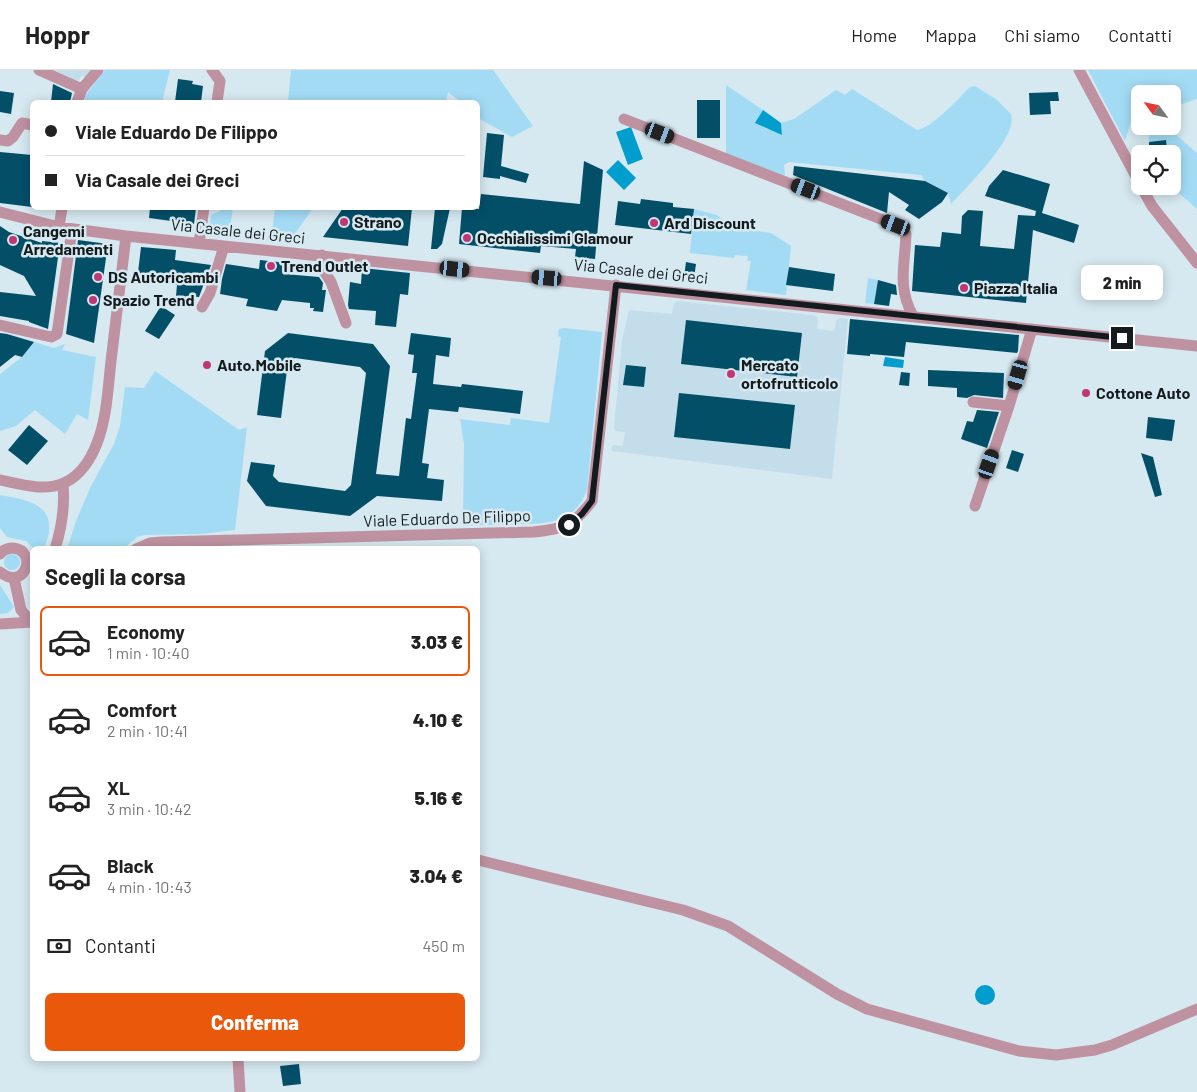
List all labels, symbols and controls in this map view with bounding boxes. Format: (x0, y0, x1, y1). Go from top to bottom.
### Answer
text: Hoppr (25, 20, 90, 49)
text: Home (851, 24, 897, 46)
text: Mappa (925, 24, 976, 46)
text: Chi siamo (1004, 24, 1080, 46)
text: Contatti (1108, 24, 1172, 46)
north arrow (1131, 85, 1181, 135)
map controls (1131, 85, 1181, 195)
text: Viale Eduardo De Filippo (75, 120, 278, 143)
car (643, 121, 676, 145)
button: locate (1131, 145, 1181, 195)
text: Via Casale dei Greci (75, 168, 239, 191)
car (789, 177, 822, 201)
place label: Strano (354, 212, 402, 231)
place label: Ard Discount (664, 213, 756, 232)
car (879, 213, 912, 237)
street label: Via Casale dei Greci (170, 214, 306, 247)
marker: Strano (338, 216, 350, 228)
marker: Ard Discount (648, 217, 660, 229)
place label: Cangemi Arredamenti (23, 221, 113, 258)
place label: Occhialissimi Glamour (477, 228, 633, 247)
marker: Occhialissimi Glamour (461, 232, 473, 244)
marker: Cangemi Arredamenti (7, 234, 19, 246)
street label: Via Casale dei Greci (573, 254, 709, 287)
place label: Trend Outlet (281, 256, 368, 275)
marker: Trend Outlet (265, 260, 277, 272)
car (439, 260, 470, 278)
callout: 2 min (1081, 266, 1163, 300)
place label: DS Autoricambi (108, 267, 219, 286)
car (531, 269, 562, 287)
marker: DS Autoricambi (92, 271, 104, 283)
text: 2 min (1103, 273, 1141, 292)
place label: Piazza Italia (974, 278, 1058, 297)
marker: Piazza Italia (958, 282, 970, 294)
place label: Spazio Trend (103, 290, 194, 309)
marker: Spazio Trend (87, 294, 99, 306)
route end (1111, 327, 1133, 349)
place label: Auto.Mobile (217, 355, 302, 374)
place label: Mercato ortofrutticolo (741, 355, 838, 392)
marker: Auto.Mobile (201, 359, 213, 371)
car (1006, 359, 1029, 391)
marker: Mercato ortofrutticolo (725, 368, 737, 380)
place label: Cottone Auto (1096, 383, 1190, 402)
marker: Cottone Auto (1080, 387, 1092, 399)
car (977, 447, 1000, 481)
street label: Viale Eduardo De Filippo (363, 505, 531, 530)
route start (558, 514, 580, 536)
text: Scegli la corsa (45, 563, 186, 589)
icon: car (47, 619, 92, 664)
text: Economy (107, 620, 185, 643)
text: 3.03 € (411, 630, 463, 653)
text: 1 min · 10:40 (107, 643, 189, 662)
icon: car (47, 697, 92, 742)
text: Comfort (107, 698, 177, 721)
text: 4.10 € (413, 708, 463, 731)
text: 2 min · 10:41 (107, 721, 187, 740)
icon: car (47, 775, 92, 820)
text: XL (107, 776, 130, 799)
text: 5.16 € (415, 786, 463, 809)
text: 3 min · 10:42 (107, 799, 192, 818)
icon: car (47, 853, 92, 898)
text: Black (107, 854, 154, 877)
text: 3.04 € (409, 864, 463, 887)
text: 4 min · 10:43 (107, 877, 192, 896)
icon: cash (45, 932, 73, 960)
text: Contanti (85, 934, 156, 957)
text: 450 m (422, 936, 465, 955)
button: Conferma (45, 993, 465, 1051)

